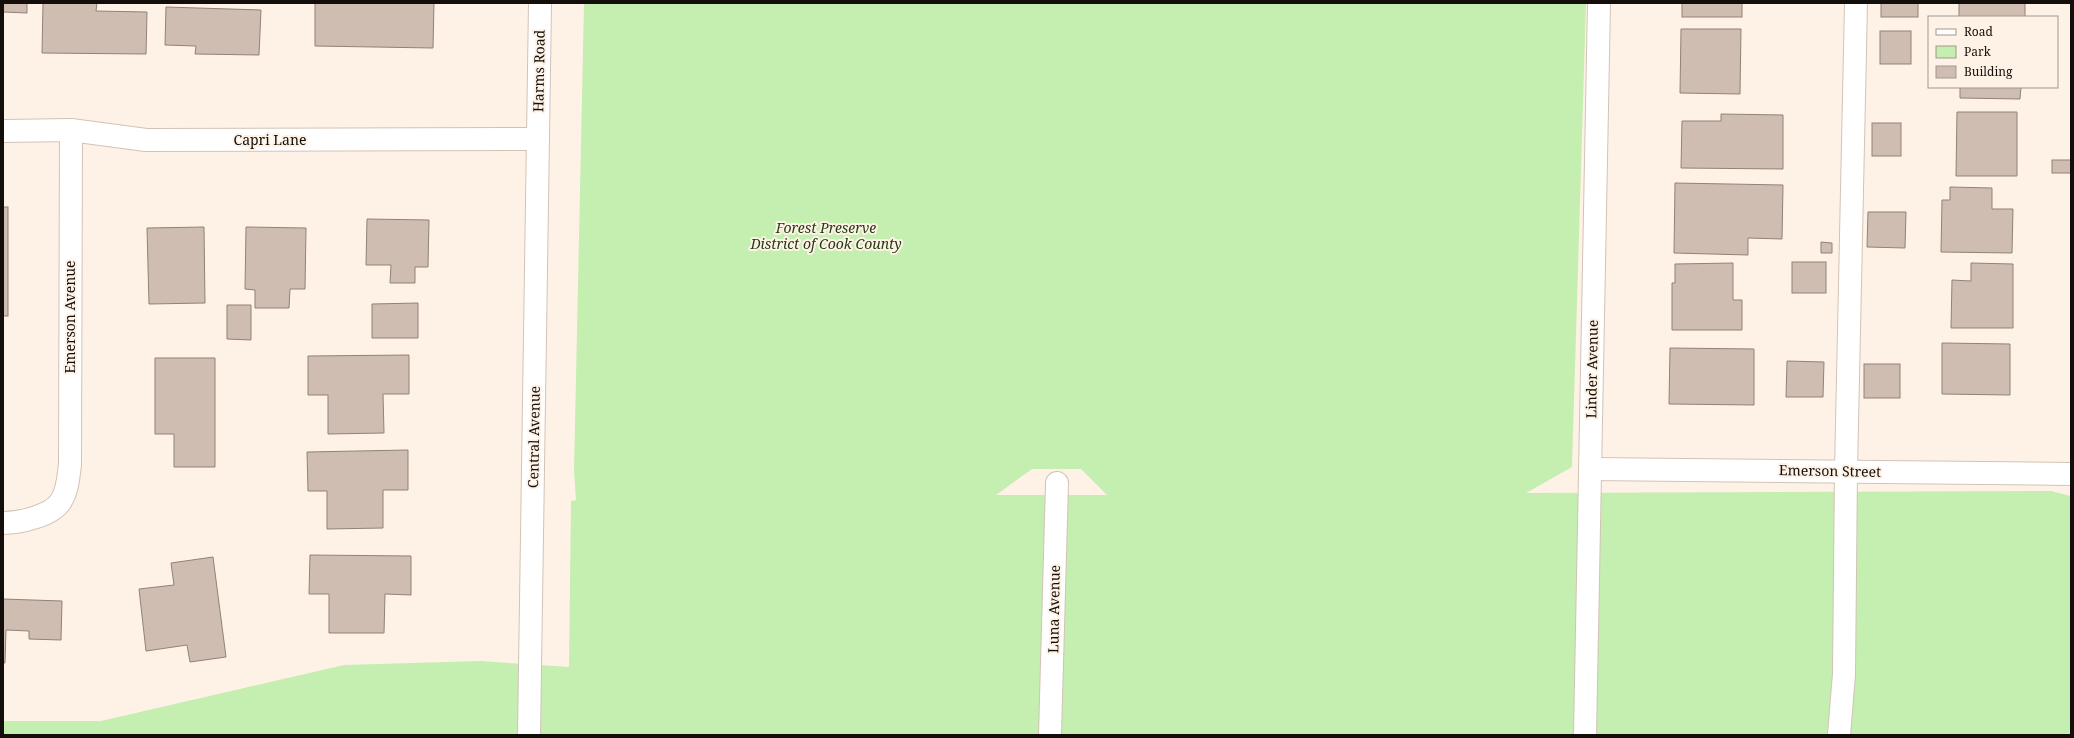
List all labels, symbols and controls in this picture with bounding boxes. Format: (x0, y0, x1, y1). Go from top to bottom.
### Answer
legend (1928, 16, 2058, 88)
text: Road (1964, 23, 1994, 40)
street label: Harms Road (528, 29, 549, 112)
text: Park (1964, 43, 1992, 60)
text: Building (1964, 63, 2013, 80)
street label: Capri Lane (234, 130, 306, 149)
park label: Forest Preserve District of Cook County (749, 218, 902, 253)
street label: Emerson Avenue (60, 260, 79, 374)
street label: Linder Avenue (1581, 320, 1602, 418)
street label: Central Avenue (523, 386, 544, 488)
street label: Emerson Street (1779, 460, 1881, 481)
street label: Luna Avenue (1043, 565, 1064, 653)

